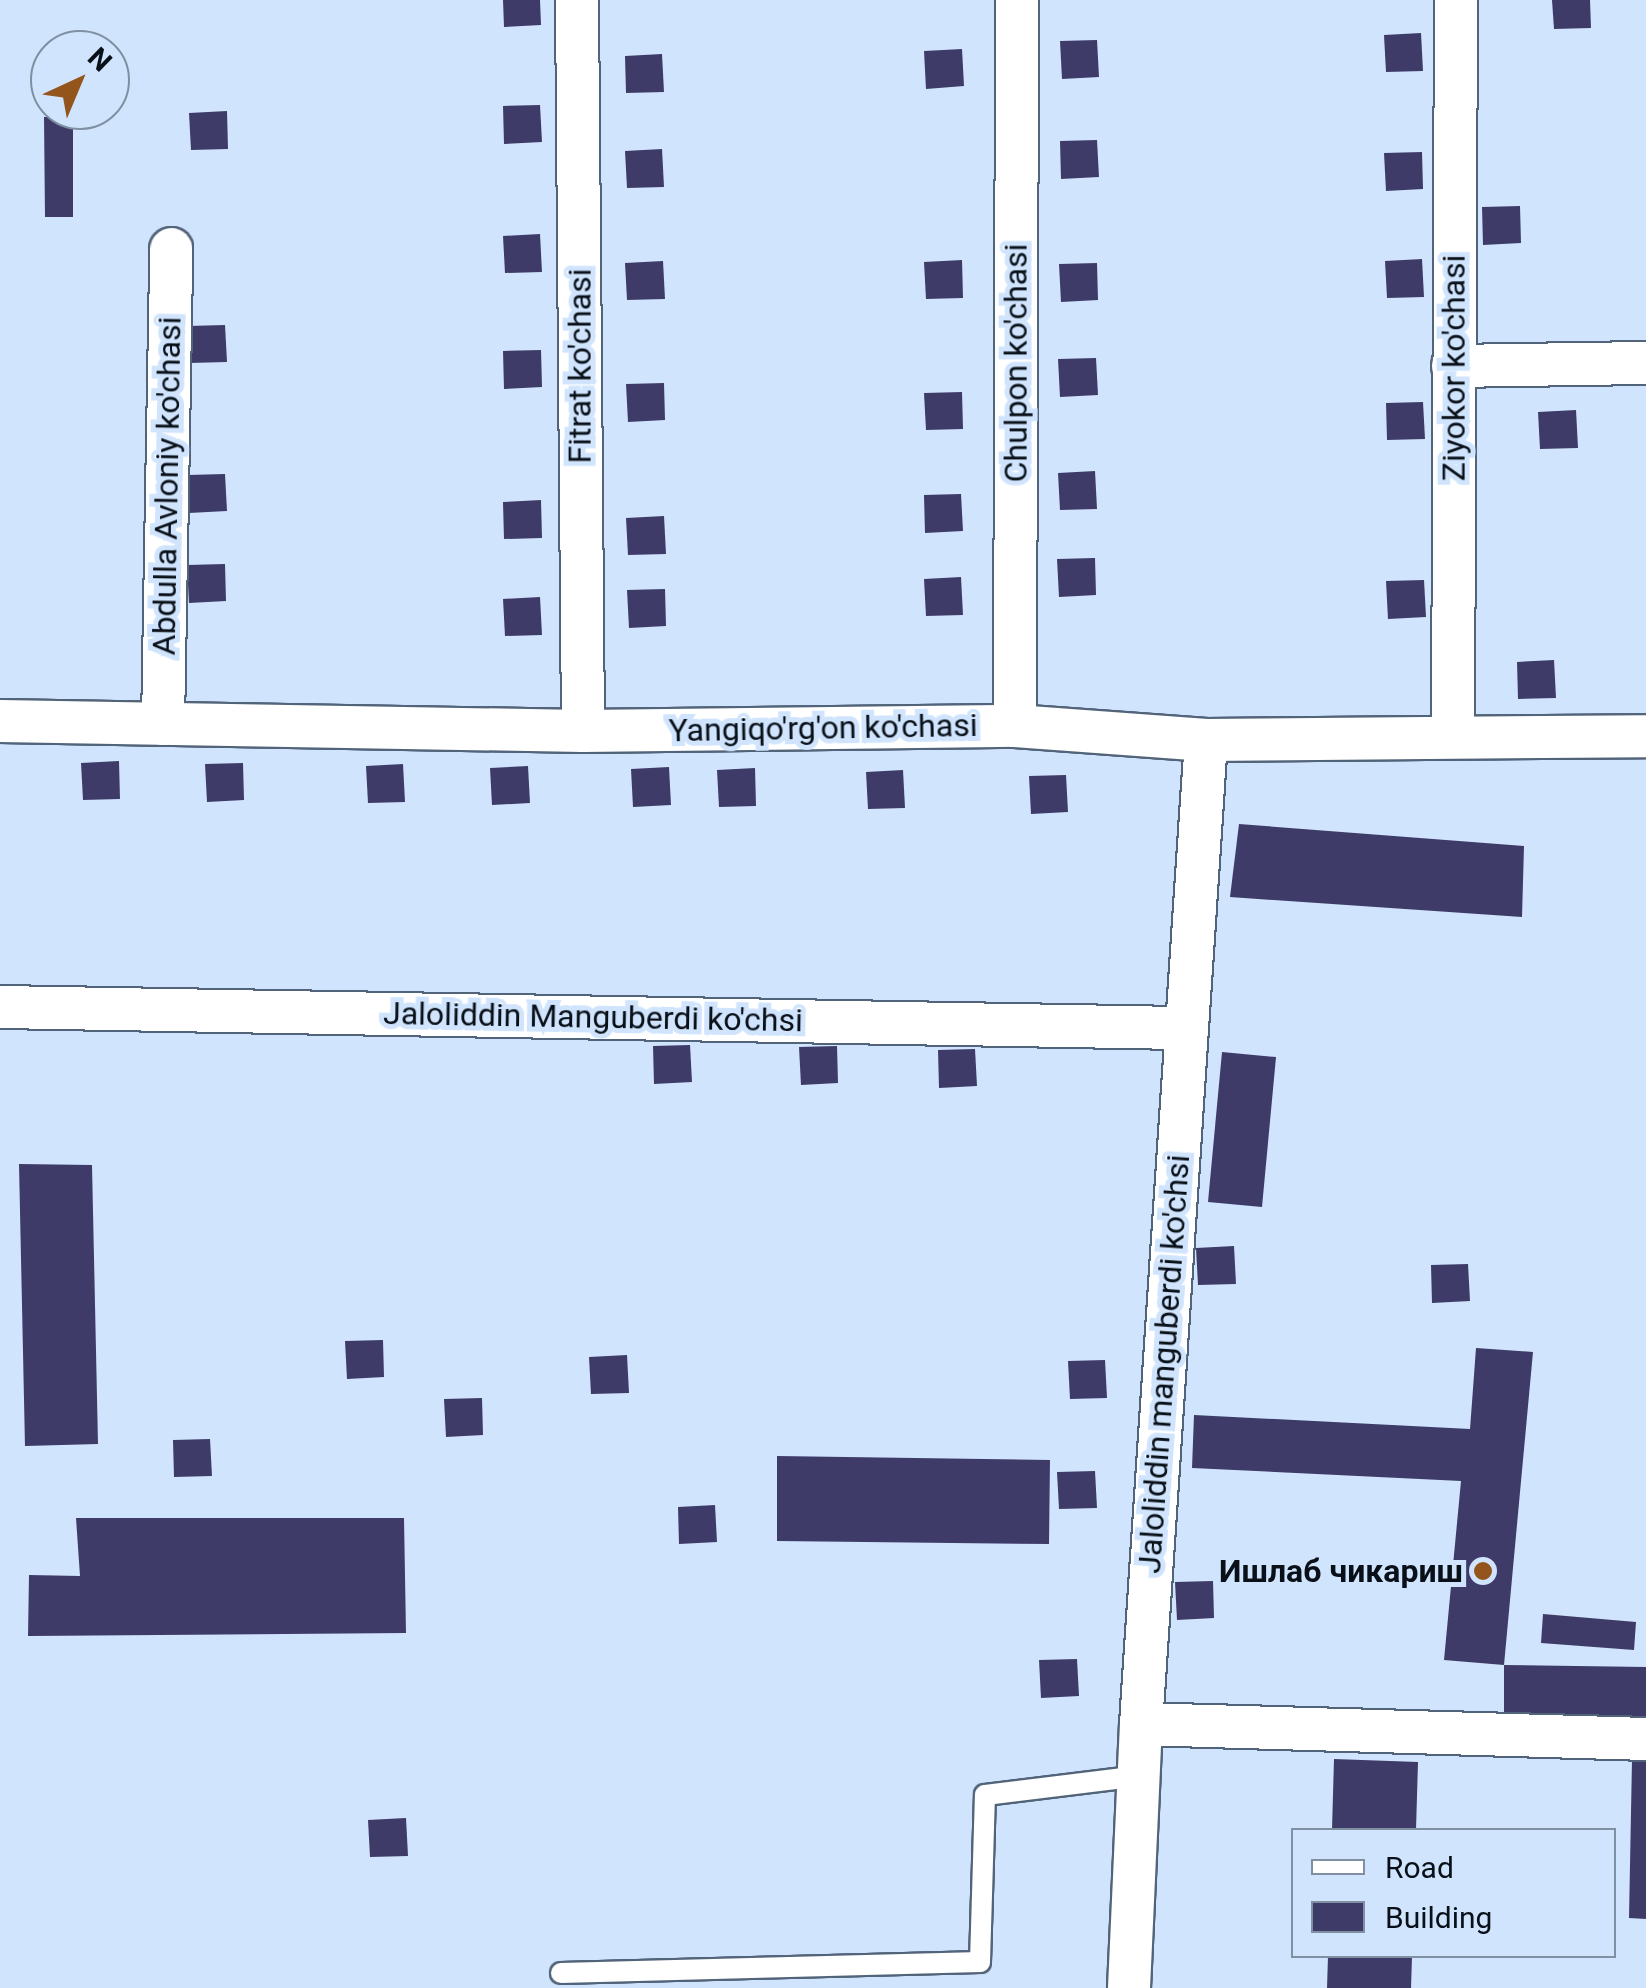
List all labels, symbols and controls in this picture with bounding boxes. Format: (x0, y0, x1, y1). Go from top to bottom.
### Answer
north arrow (30, 30, 130, 130)
text: N (81, 41, 118, 78)
street label: Chulpon ko'chasi (997, 244, 1035, 482)
street label: Ziyokor ko'chasi (1435, 255, 1473, 481)
street label: Fitrat ko'chasi (561, 268, 599, 464)
street label: Abdulla Avloniy ko'chasi (145, 316, 189, 656)
street label: Yangiqo'rg'on ko'chasi (668, 706, 978, 750)
street label: Jaloliddin Manguberdi ko'chsi (383, 994, 803, 1040)
street label: Jaloliddin manguberdi ko'chsi (1130, 1153, 1198, 1575)
place label: Ишлаб чикариш (1219, 1552, 1463, 1590)
marker: Ишлаб чикариш (1472, 1560, 1494, 1582)
legend (1291, 1828, 1616, 1958)
text: Road (1385, 1850, 1454, 1885)
text: Building (1385, 1900, 1492, 1935)

